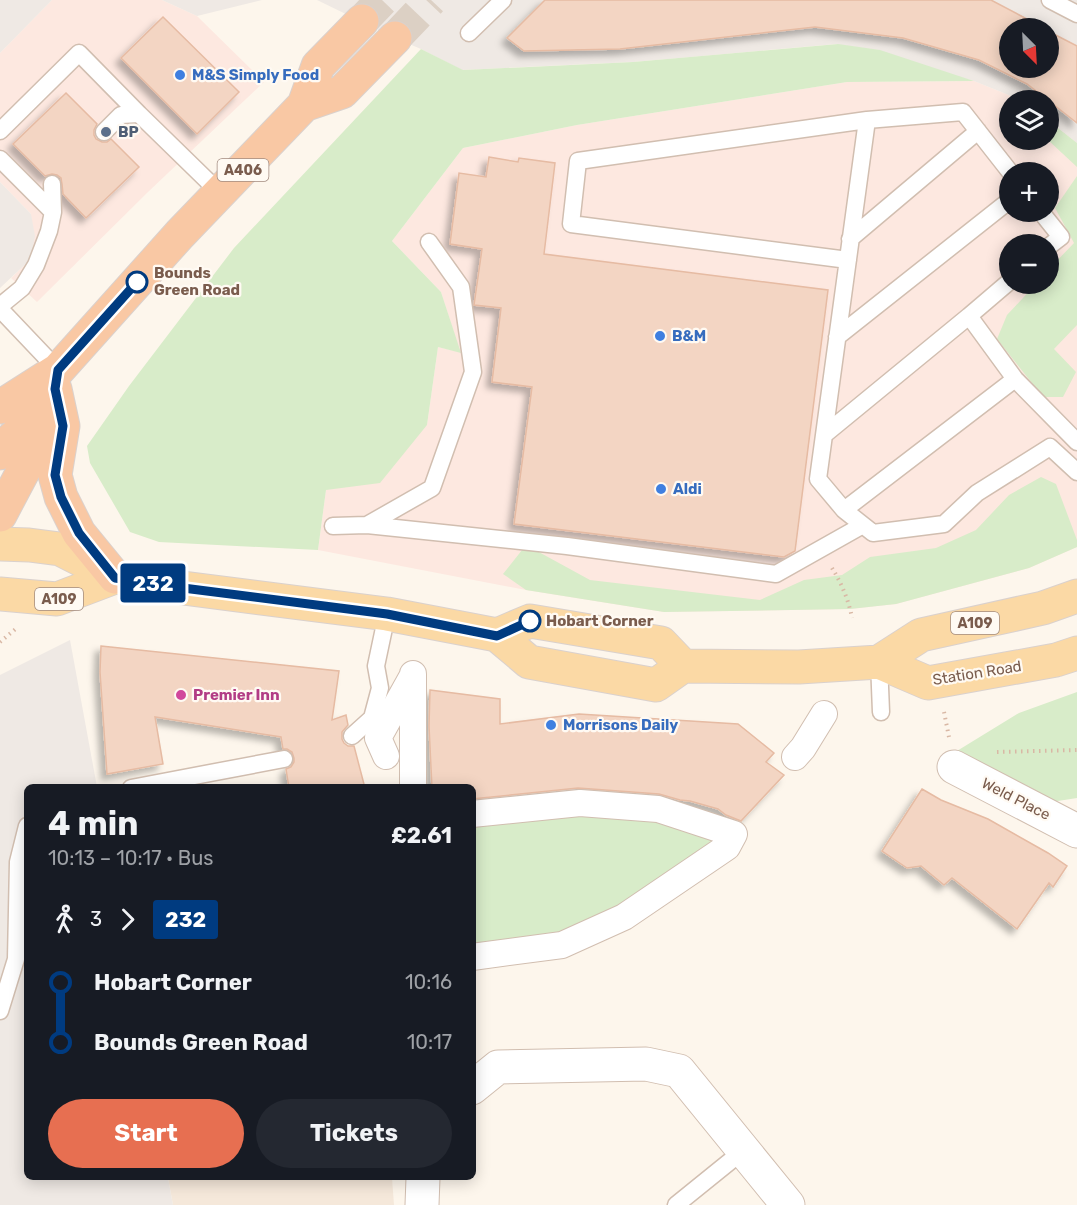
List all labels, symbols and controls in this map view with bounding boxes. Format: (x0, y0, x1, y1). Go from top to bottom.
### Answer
north arrow (999, 18, 1059, 78)
map controls (999, 18, 1059, 294)
place label: M&S Simply Food (192, 66, 319, 84)
marker: M&S Simply Food (173, 68, 187, 82)
button: layers (999, 90, 1059, 150)
place label: BP (118, 123, 139, 141)
marker: BP (99, 125, 113, 139)
road number: A406 (218, 159, 268, 181)
button: + (999, 162, 1059, 222)
button: − (999, 234, 1059, 294)
place label: Bounds Green Road (154, 264, 240, 299)
marker: Bounds Green Road (126, 271, 148, 293)
place label: B&M (672, 327, 706, 345)
marker: B&M (653, 329, 667, 343)
place label: Aldi (673, 480, 702, 498)
marker: Aldi (654, 482, 668, 496)
line badge: 232 (118, 564, 188, 602)
text: 232 (132, 571, 174, 596)
road number: A109 (35, 588, 83, 610)
marker: Hobart Corner (519, 610, 541, 632)
place label: Hobart Corner (546, 612, 654, 630)
road number: A109 (951, 612, 999, 634)
street label: Station Road (931, 657, 1023, 689)
place label: Premier Inn (193, 686, 280, 704)
marker: Premier Inn (174, 688, 188, 702)
place label: Morrisons Daily (563, 716, 678, 734)
marker: Morrisons Daily (544, 718, 558, 732)
street label: Weld Place (979, 774, 1053, 824)
text: 4 min (48, 804, 138, 843)
text: £2.61 (391, 822, 452, 849)
text: 10:13 – 10:17 · Bus (48, 846, 213, 870)
icon: walk (48, 903, 81, 936)
icon: forward (111, 903, 144, 936)
text: 3 (90, 907, 102, 931)
text: 232 (165, 907, 206, 932)
text: Hobart Corner (94, 969, 252, 996)
text: 10:16 (405, 970, 452, 994)
text: Bounds Green Road (94, 1029, 308, 1056)
text: 10:17 (407, 1030, 452, 1054)
button: Start (48, 1099, 244, 1168)
button: Tickets (256, 1099, 452, 1168)

